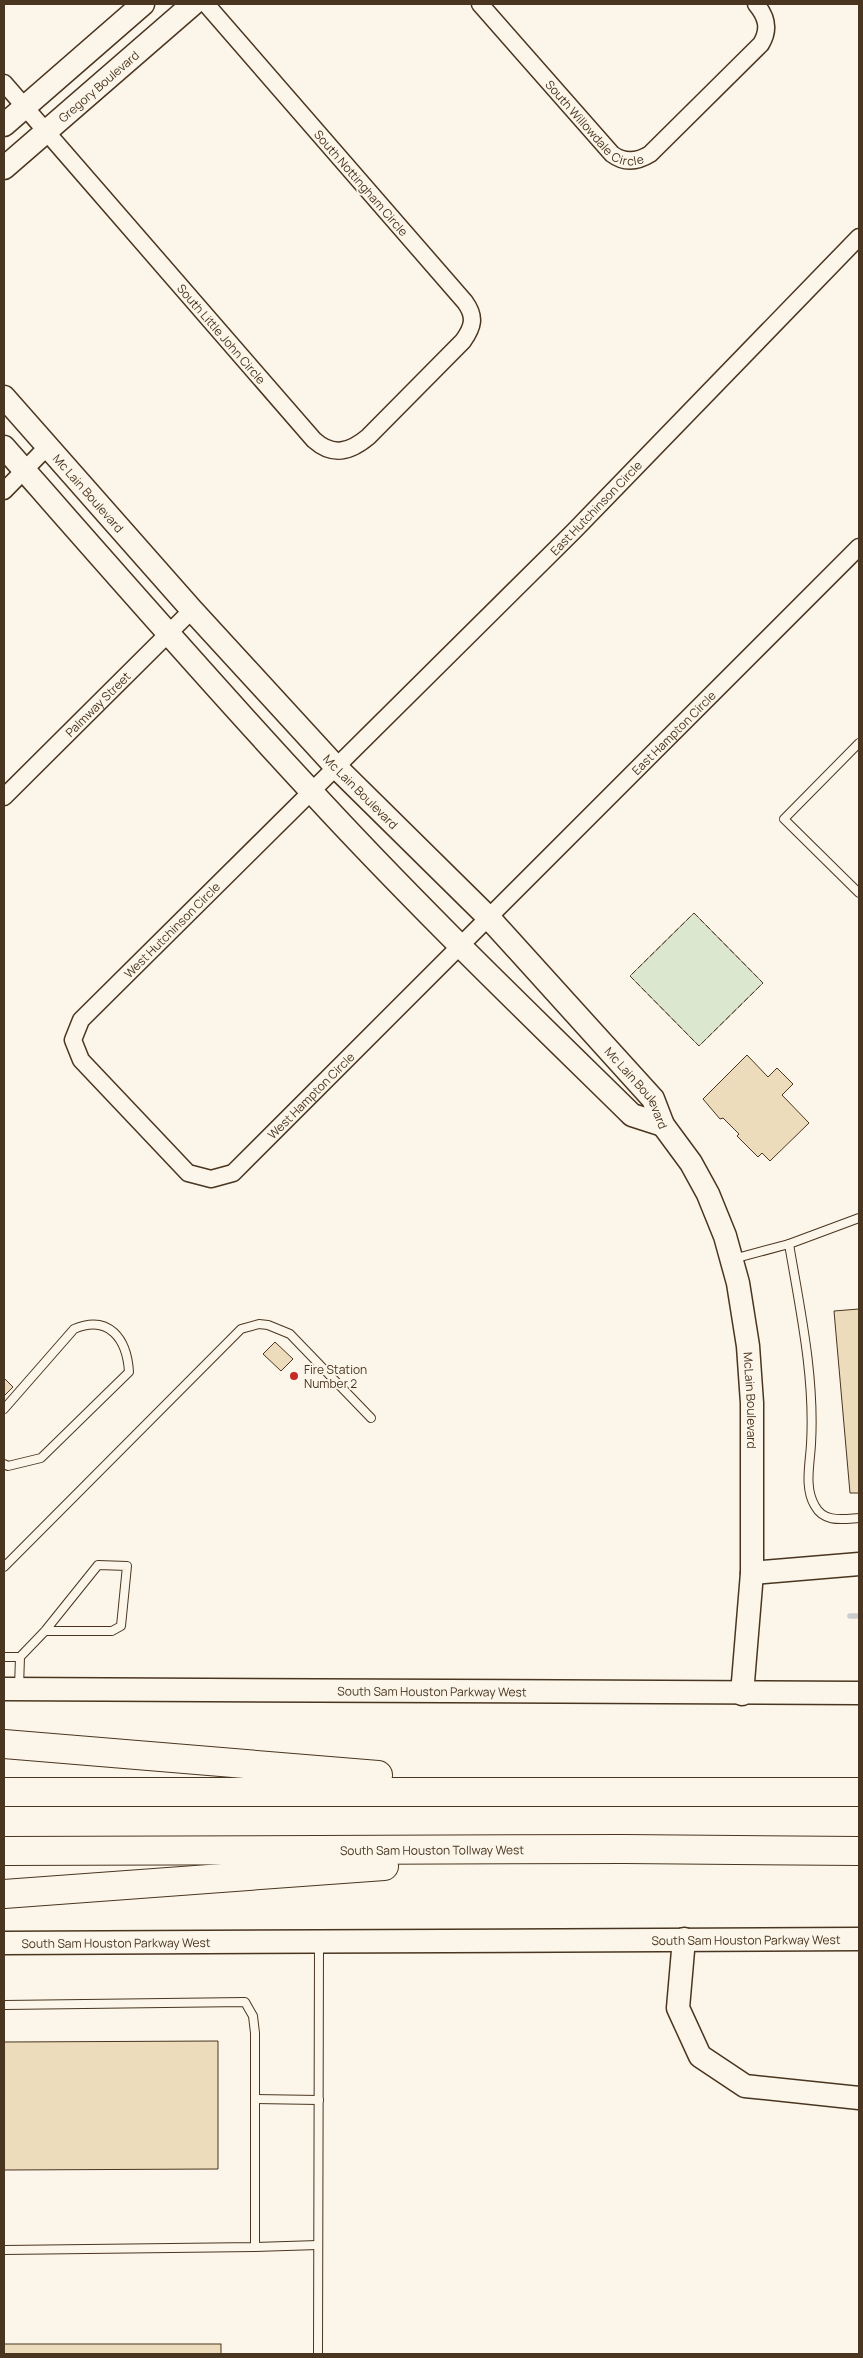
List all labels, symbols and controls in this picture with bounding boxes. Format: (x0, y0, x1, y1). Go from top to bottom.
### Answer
street label: Gregory Boulevard (54, 46, 142, 126)
street label: South Willowdale Circle (542, 76, 646, 169)
street label: South Nottingham Circle (310, 126, 412, 240)
street label: South Little John Circle (173, 280, 270, 387)
street label: Mc Lain Boulevard (49, 450, 128, 536)
street label: East Hutchinson Circle (546, 457, 646, 559)
street label: Palmway Street (61, 667, 134, 740)
street label: East Hampton Circle (628, 687, 719, 778)
street label: Mc Lain Boulevard (320, 750, 402, 832)
street label: West Hutchinson Circle (120, 878, 224, 982)
street label: Mc Lain Boulevard (601, 1043, 672, 1131)
street label: West Hampton Circle (264, 1048, 358, 1142)
street label: McLain Boulevard (740, 1351, 761, 1449)
place label: Fire Station Number 2 (304, 1361, 367, 1392)
marker: Fire Station Number 2 (288, 1370, 300, 1382)
street label: South Sam Houston Parkway West (337, 1682, 527, 1700)
street label: South Sam Houston Tollway West (340, 1841, 524, 1858)
street label: South Sam Houston Parkway West (651, 1931, 841, 1948)
street label: South Sam Houston Parkway West (21, 1934, 211, 1951)

